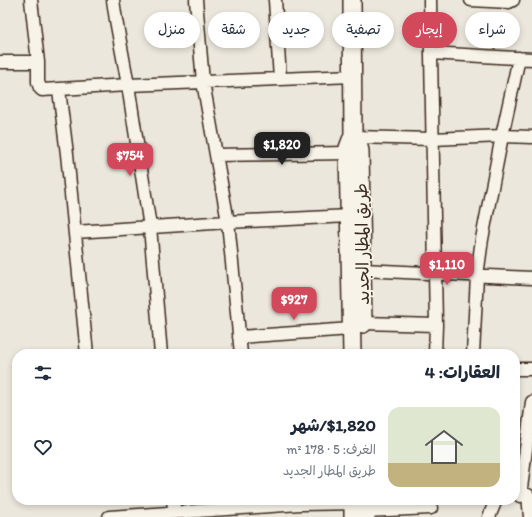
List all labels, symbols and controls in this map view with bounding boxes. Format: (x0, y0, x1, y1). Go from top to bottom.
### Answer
chip: منزل (144, 12, 200, 48)
chip: شقة (208, 12, 260, 48)
chip: جديد (268, 12, 324, 48)
chip: تصفية (332, 12, 394, 48)
chip: إيجار (402, 12, 457, 48)
chip: شراء (465, 12, 520, 48)
pin: $1,820 (249, 132, 315, 166)
text: $1,820 (263, 137, 301, 152)
pin: $754 (106, 143, 154, 177)
text: $754 (116, 148, 144, 163)
street label: طريق المطار الجديد (351, 183, 373, 305)
pin: $1,110 (414, 252, 480, 286)
text: $1,110 (429, 257, 465, 272)
pin: $927 (270, 287, 318, 321)
text: $927 (281, 292, 307, 307)
icon: filters (32, 362, 54, 384)
text: العقارات: 4 (425, 362, 500, 382)
text: $1,820/شهر (291, 415, 376, 435)
icon: home (420, 423, 468, 471)
icon: heart (32, 436, 54, 458)
text: الغرف: 5 · 178 m² (287, 442, 376, 457)
text: طريق المطار الجديد (283, 463, 376, 478)

